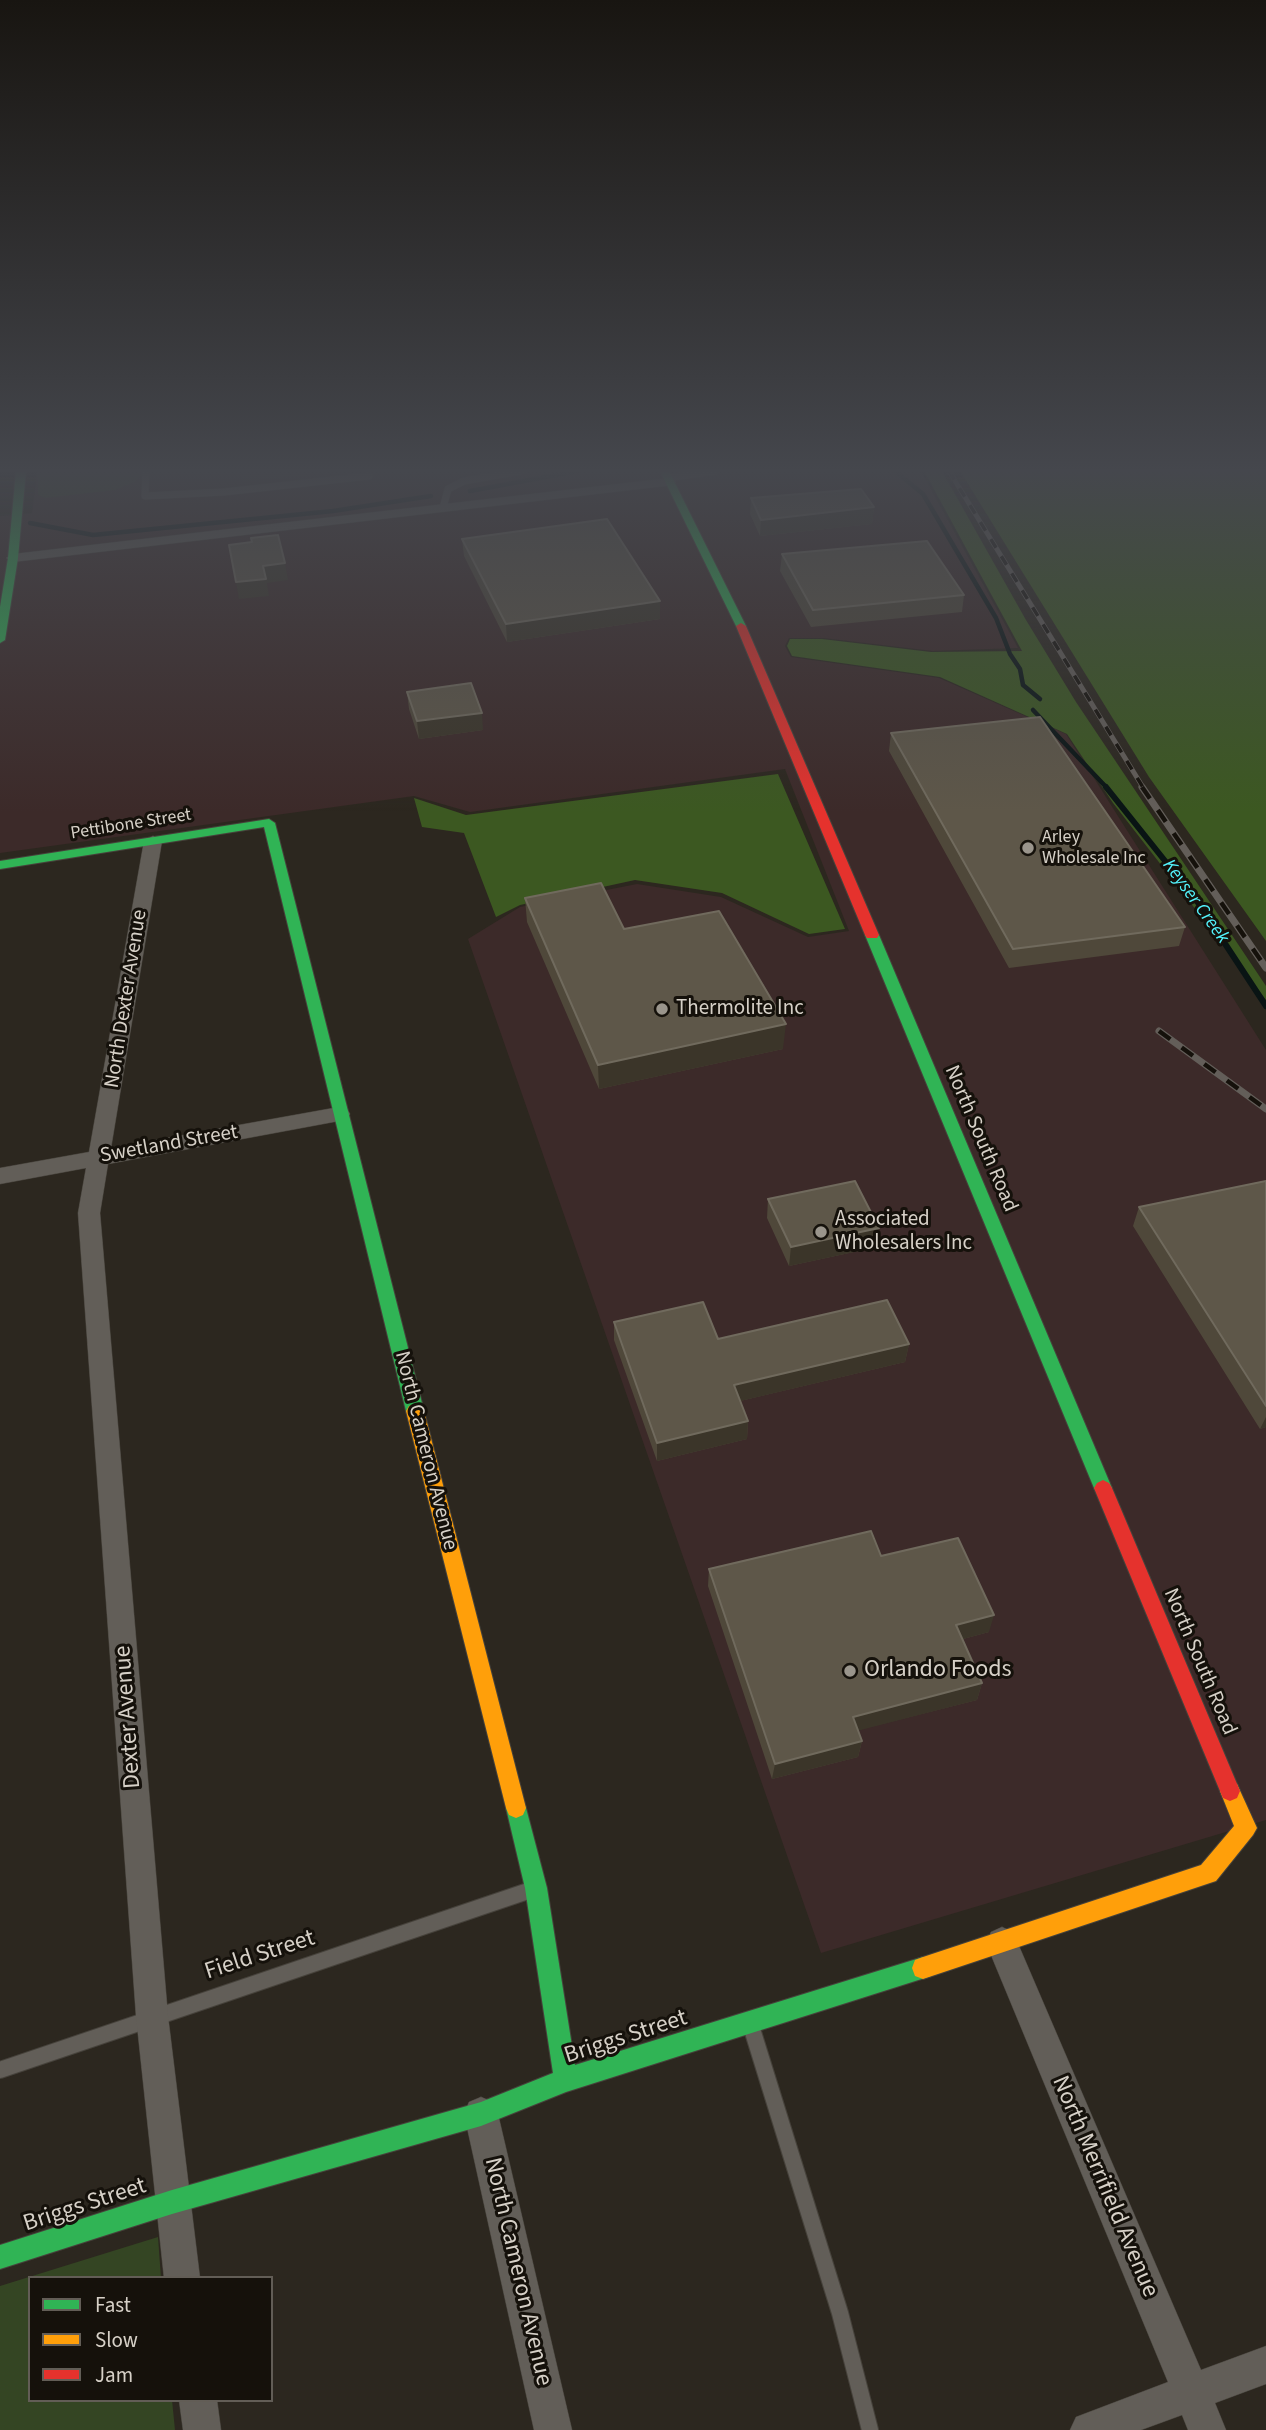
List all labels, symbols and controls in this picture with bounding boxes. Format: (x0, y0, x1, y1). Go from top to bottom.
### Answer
street label: Pettibone Street (69, 805, 193, 845)
place label: Arley Wholesale Inc (1042, 827, 1146, 870)
marker: Arley Wholesale Inc (1020, 840, 1036, 856)
water label: Keyser Creek (1157, 855, 1233, 949)
street label: North Dexter Avenue (100, 908, 154, 1090)
place label: Thermolite Inc (676, 996, 804, 1022)
marker: Thermolite Inc (654, 1001, 670, 1017)
street label: North South Road (938, 1062, 1022, 1216)
street label: Swetland Street (98, 1120, 240, 1170)
place label: Associated Wholesalers Inc (835, 1207, 972, 1257)
marker: Associated Wholesalers Inc (813, 1224, 829, 1240)
street label: North Cameron Avenue (388, 1349, 462, 1553)
street label: North South Road (1157, 1585, 1241, 1739)
street label: Dexter Avenue (110, 1644, 148, 1790)
place label: Orlando Foods (864, 1657, 1012, 1685)
marker: Orlando Foods (842, 1663, 858, 1679)
street label: Field Street (201, 1925, 319, 1987)
street label: Briggs Street (561, 2005, 691, 2071)
street label: North Merrifield Avenue (1044, 2072, 1164, 2302)
street label: North Cameron Avenue (477, 2155, 557, 2389)
street label: Briggs Street (20, 2173, 150, 2239)
legend (28, 2276, 273, 2402)
text: Fast (95, 2290, 131, 2320)
text: Slow (95, 2325, 138, 2355)
text: Jam (95, 2360, 133, 2390)

